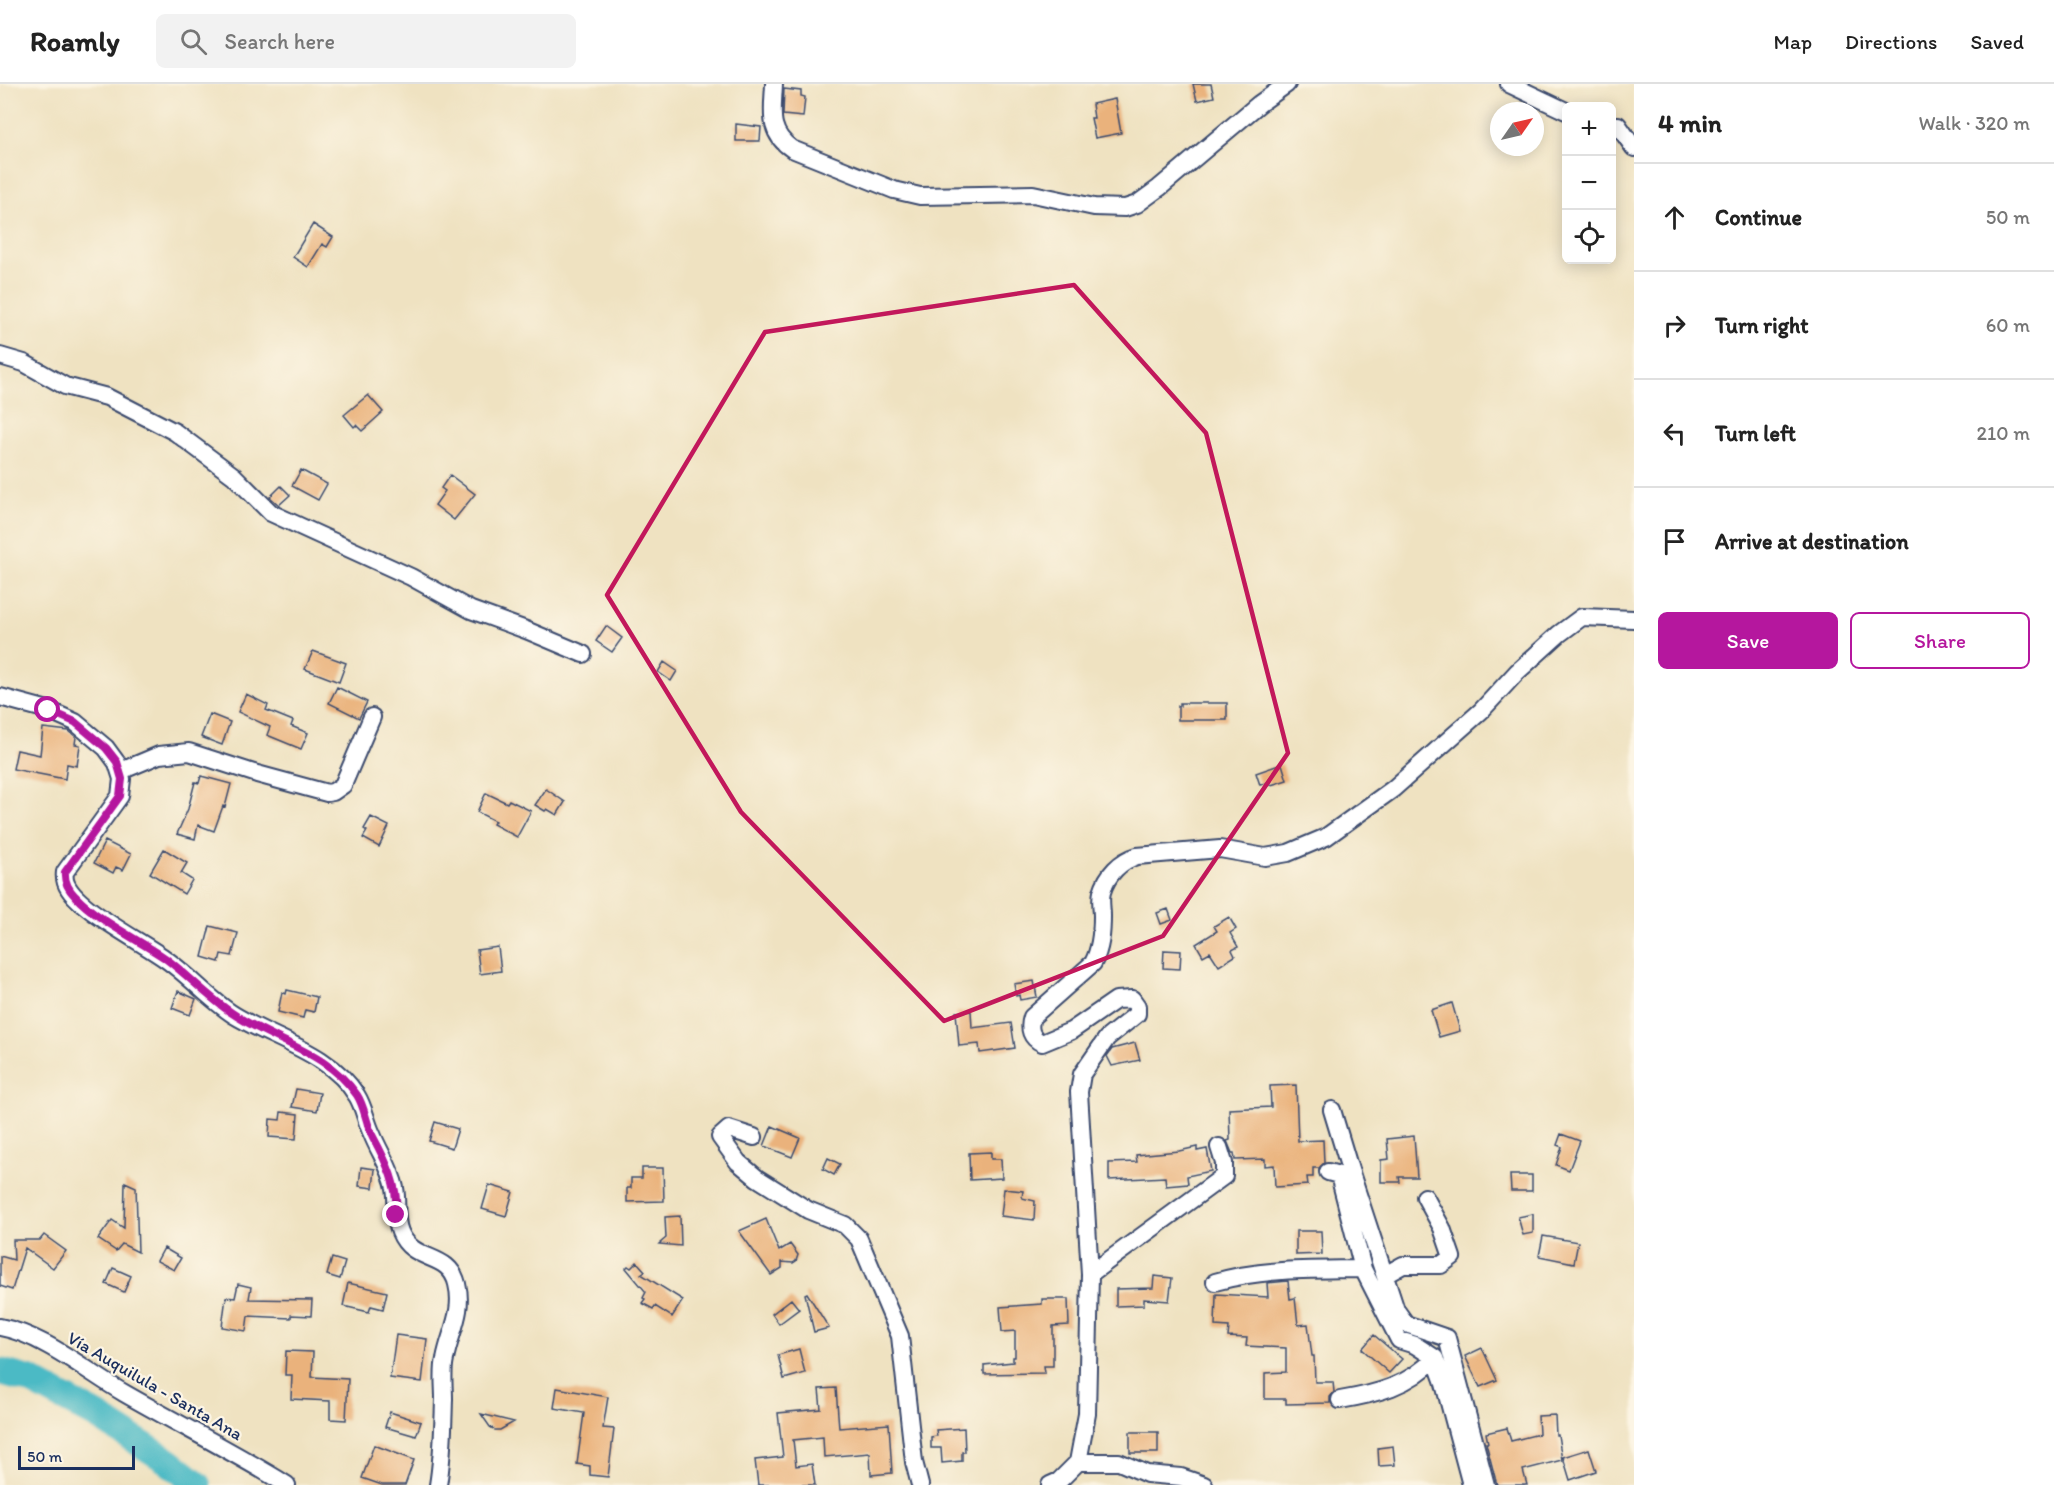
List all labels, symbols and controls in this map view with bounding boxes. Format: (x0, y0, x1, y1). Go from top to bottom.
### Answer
search box (156, 14, 576, 68)
text: Roamly (30, 24, 120, 58)
icon: search (177, 25, 210, 58)
text: Search here (225, 28, 335, 55)
text: Map (1774, 29, 1812, 54)
text: Directions (1845, 29, 1937, 54)
text: Saved (1970, 29, 2024, 54)
north arrow (1490, 102, 1544, 156)
map controls (1562, 102, 1616, 264)
button: + (1562, 102, 1616, 156)
text: 4 min (1658, 107, 1722, 139)
text: Walk · 320 m (1918, 111, 2030, 135)
button: − (1562, 156, 1616, 210)
icon: ahead (1658, 201, 1691, 234)
text: Continue (1715, 204, 1802, 231)
text: 50 m (1986, 205, 2030, 229)
button: locate (1562, 210, 1616, 264)
icon: right (1658, 309, 1691, 342)
text: Turn right (1715, 312, 1809, 339)
text: 60 m (1986, 313, 2030, 337)
icon: left (1658, 417, 1691, 450)
text: Turn left (1715, 420, 1796, 447)
text: 210 m (1977, 421, 2030, 445)
icon: arrive (1658, 525, 1691, 558)
text: Arrive at destination (1715, 528, 1909, 555)
button: Save (1658, 612, 1838, 669)
button: Share (1850, 612, 2030, 669)
route start (34, 696, 60, 722)
route end (382, 1201, 408, 1227)
street label: Vía Auquilula - Santa Ana (63, 1327, 247, 1446)
scale bar (18, 1443, 135, 1470)
text: 50 m (27, 1447, 62, 1466)

